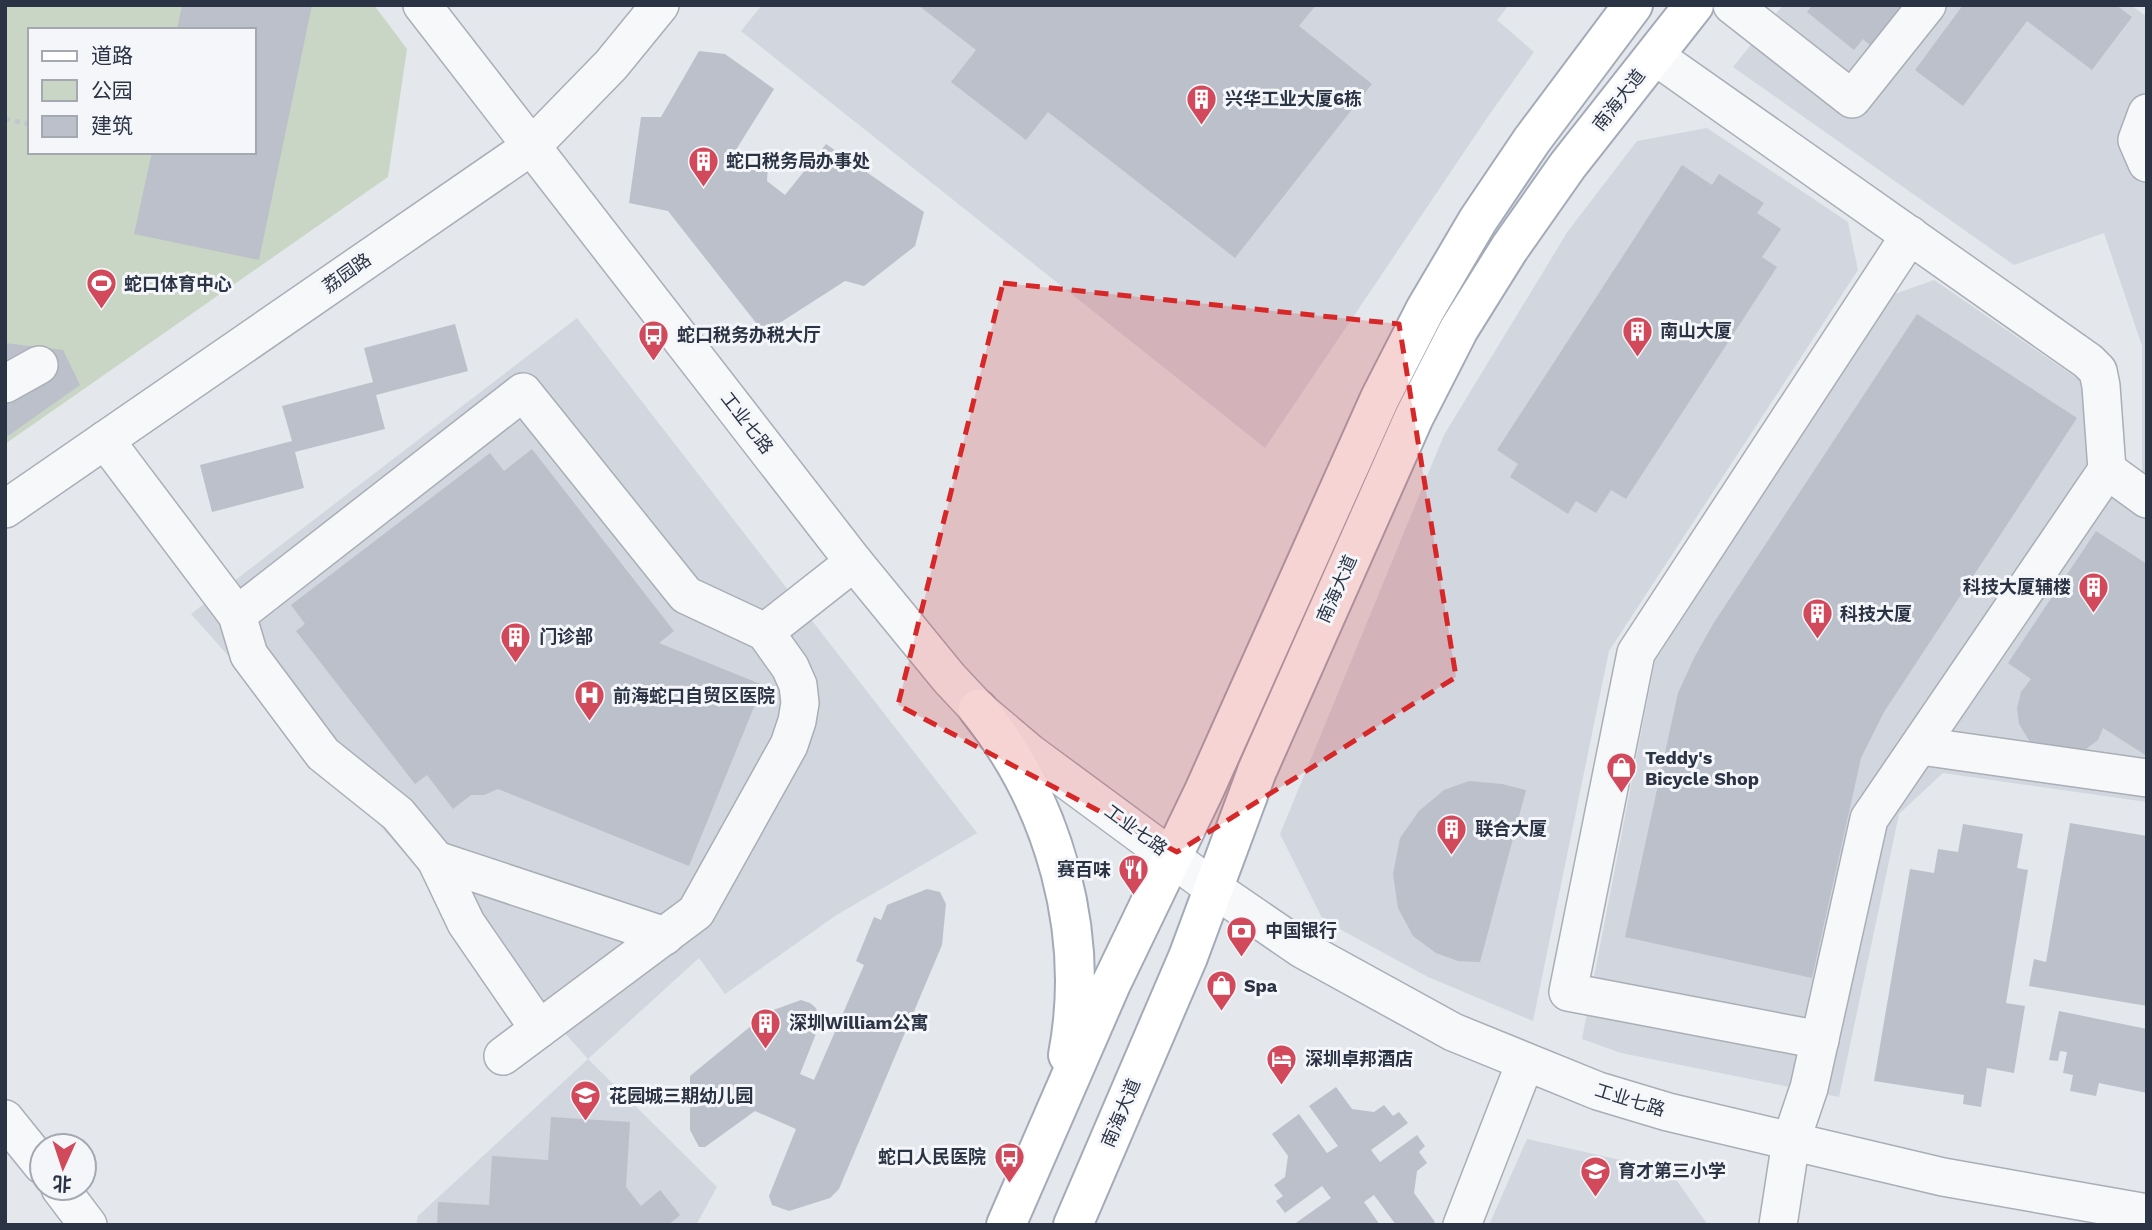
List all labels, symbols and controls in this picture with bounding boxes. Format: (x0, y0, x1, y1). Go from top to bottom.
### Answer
legend (28, 28, 256, 154)
text: 道路 (91, 43, 133, 68)
street label: 南海大道 (1588, 65, 1649, 135)
text: 公园 (91, 78, 133, 103)
building icon: 兴华工业大厦6栋 (1185, 82, 1219, 126)
place label: 兴华工业大厦6栋 (1225, 88, 1362, 109)
text: 建筑 (91, 113, 133, 138)
building icon: 蛇口税务局办事处 (686, 144, 720, 188)
place label: 蛇口税务局办事处 (726, 150, 870, 171)
street label: 荔园路 (319, 249, 375, 297)
sports icon: 蛇口体育中心 (84, 267, 118, 311)
place label: 蛇口体育中心 (124, 273, 232, 294)
building icon: 南山大厦 (1620, 314, 1654, 358)
bus stop icon: 蛇口税务办税大厅 (637, 318, 671, 362)
place label: 南山大厦 (1660, 320, 1732, 341)
place label: 蛇口税务办税大厅 (677, 324, 821, 345)
street label: 工业七路 (717, 388, 778, 458)
street label: 南海大道 (1312, 552, 1361, 626)
building icon: 科技大厦辅楼 (2077, 570, 2111, 614)
place label: 科技大厦辅楼 (1963, 576, 2071, 597)
building icon: 科技大厦 (1800, 597, 1834, 641)
place label: 科技大厦 (1840, 603, 1912, 624)
building icon: 门诊部 (499, 620, 533, 664)
place label: 门诊部 (539, 626, 593, 647)
hospital icon: 前海蛇口自贸区医院 (573, 679, 607, 723)
place label: 前海蛇口自贸区医院 (613, 685, 775, 706)
place label: Teddy's Bicycle Shop (1645, 747, 1759, 789)
shop icon: Teddy's Bicycle Shop (1605, 751, 1639, 795)
street label: 工业七路 (1101, 800, 1172, 859)
building icon: 联合大厦 (1435, 812, 1469, 856)
place label: 联合大厦 (1475, 818, 1547, 839)
restaurant icon: 赛百味 (1117, 853, 1151, 897)
place label: 赛百味 (1057, 859, 1111, 880)
bank icon: 中国银行 (1225, 914, 1259, 958)
place label: 中国银行 (1265, 920, 1337, 941)
shop icon: Spa (1204, 969, 1238, 1013)
place label: Spa (1244, 975, 1278, 996)
building icon: 深圳William公寓 (749, 1006, 783, 1050)
place label: 深圳William公寓 (789, 1012, 929, 1033)
hotel icon: 深圳卓邦酒店 (1265, 1042, 1299, 1086)
place label: 深圳卓邦酒店 (1305, 1048, 1413, 1069)
street label: 南海大道 (1097, 1076, 1144, 1150)
school or university icon: 花园城三期幼儿园 (569, 1079, 603, 1123)
street label: 工业七路 (1593, 1079, 1668, 1120)
place label: 花园城三期幼儿园 (609, 1085, 753, 1106)
north arrow (28, 1132, 98, 1202)
bus stop icon: 蛇口人民医院 (992, 1140, 1026, 1184)
place label: 蛇口人民医院 (878, 1146, 986, 1167)
school or university icon: 育才第三小学 (1578, 1154, 1612, 1198)
place label: 育才第三小学 (1618, 1160, 1726, 1181)
text: 北 (52, 1171, 72, 1195)

